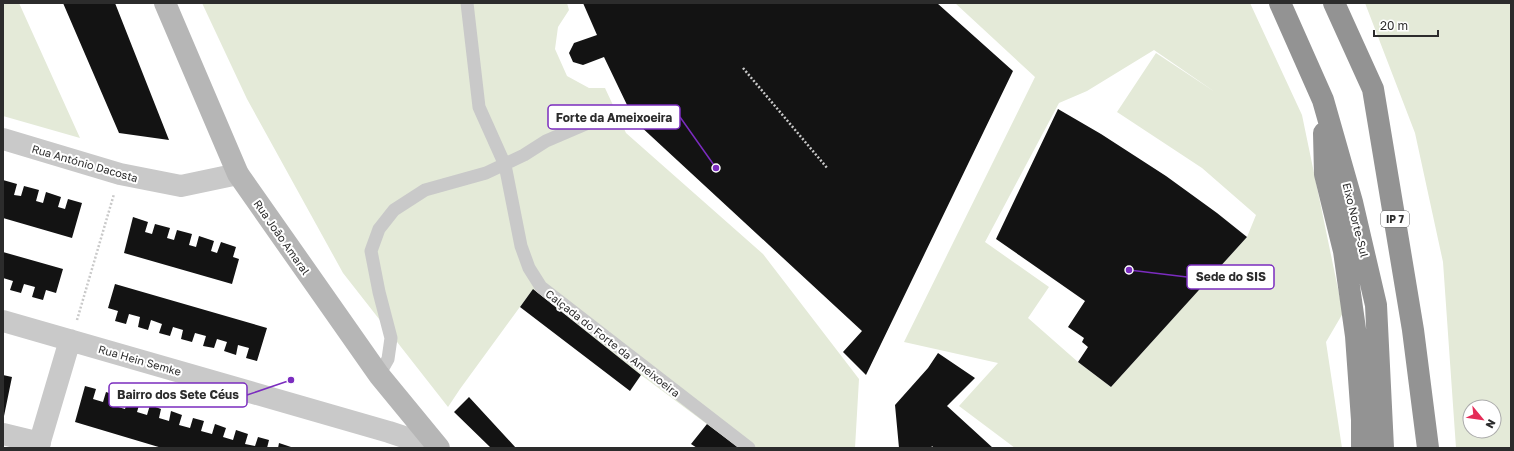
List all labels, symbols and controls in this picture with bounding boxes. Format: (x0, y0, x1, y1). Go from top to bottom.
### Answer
scale bar (1374, 12, 1438, 38)
text: 20 m (1380, 18, 1408, 33)
callout: Forte da Ameixoeira (548, 105, 680, 129)
text: Forte da Ameixoeira (556, 110, 672, 125)
street label: Rua António Dacosta (30, 142, 140, 184)
street label: Eixo Norte-Sul (1340, 181, 1372, 259)
street label: Rua João Amaral (251, 197, 313, 277)
road number: IP 7 (1381, 211, 1409, 227)
callout: Sede do SIS (1187, 265, 1274, 289)
text: Sede do SIS (1196, 269, 1266, 284)
street label: Calçada do Forte da Ameixoeira (543, 287, 683, 399)
street label: Rua Hein Semke (97, 342, 183, 378)
callout: Bairro dos Sete Céus (109, 383, 247, 407)
text: Bairro dos Sete Céus (117, 387, 239, 402)
north arrow (1462, 399, 1502, 439)
text: N (1483, 417, 1499, 431)

